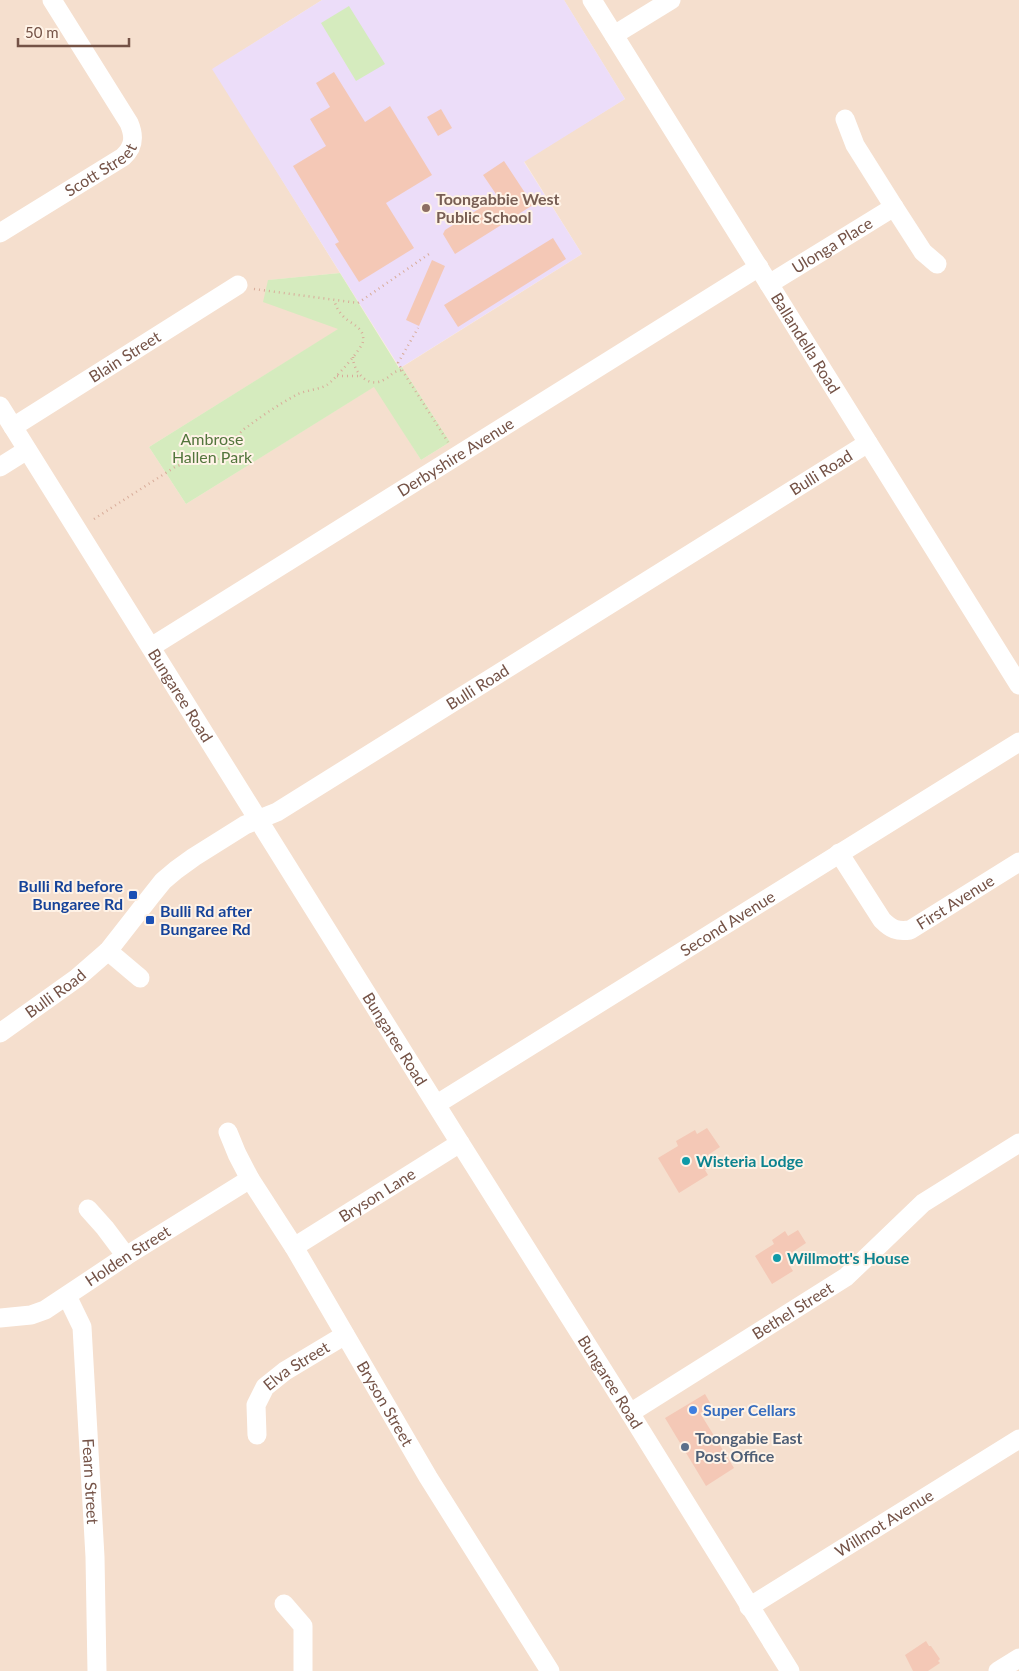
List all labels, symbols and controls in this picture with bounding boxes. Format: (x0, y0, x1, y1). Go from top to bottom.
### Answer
scale bar (18, 15, 129, 47)
text: 50 m (25, 23, 59, 41)
street label: Scott Street (61, 140, 140, 200)
place label: Toongabbie West Public School (436, 189, 560, 226)
marker: Toongabbie West Public School (420, 202, 432, 214)
street label: Ulonga Place (788, 213, 875, 277)
street label: Ballandella Road (768, 289, 845, 396)
street label: Blain Street (85, 326, 164, 386)
street label: Derbyshire Avenue (394, 413, 517, 500)
park label: Ambrose Hallen Park (172, 429, 253, 466)
street label: Bulli Road (786, 445, 855, 499)
street label: Bungaree Road (145, 645, 217, 745)
street label: Bulli Road (442, 660, 512, 713)
street label: First Avenue (913, 870, 997, 933)
place label: Bulli Rd before Bungaree Rd (18, 876, 123, 913)
street label: Second Avenue (676, 886, 778, 960)
marker: Bulli Rd before Bungaree Rd (127, 889, 139, 901)
place label: Bulli Rd after Bungaree Rd (160, 901, 252, 938)
marker: Bulli Rd after Bungaree Rd (144, 914, 156, 926)
street label: Bulli Road (21, 965, 89, 1021)
street label: Bungaree Road (359, 988, 432, 1089)
place label: Wisteria Lodge (696, 1151, 804, 1170)
marker: Wisteria Lodge (680, 1155, 692, 1167)
street label: Bryson Lane (335, 1163, 419, 1226)
street label: Holden Street (81, 1221, 174, 1290)
place label: Willmott's House (787, 1248, 910, 1267)
marker: Willmott's House (771, 1252, 783, 1264)
street label: Bethel Street (748, 1278, 836, 1343)
street label: Bungaree Road (574, 1331, 647, 1432)
street label: Elva Street (259, 1337, 333, 1394)
street label: Bryson Street (353, 1357, 418, 1449)
place label: Super Cellars (703, 1400, 796, 1419)
marker: Super Cellars (687, 1404, 699, 1416)
place label: Toongabie East Post Office (695, 1428, 803, 1465)
street label: Fearn Street (79, 1438, 103, 1525)
marker: Toongabie East Post Office (679, 1441, 691, 1453)
street label: Willmot Avenue (831, 1485, 936, 1560)

